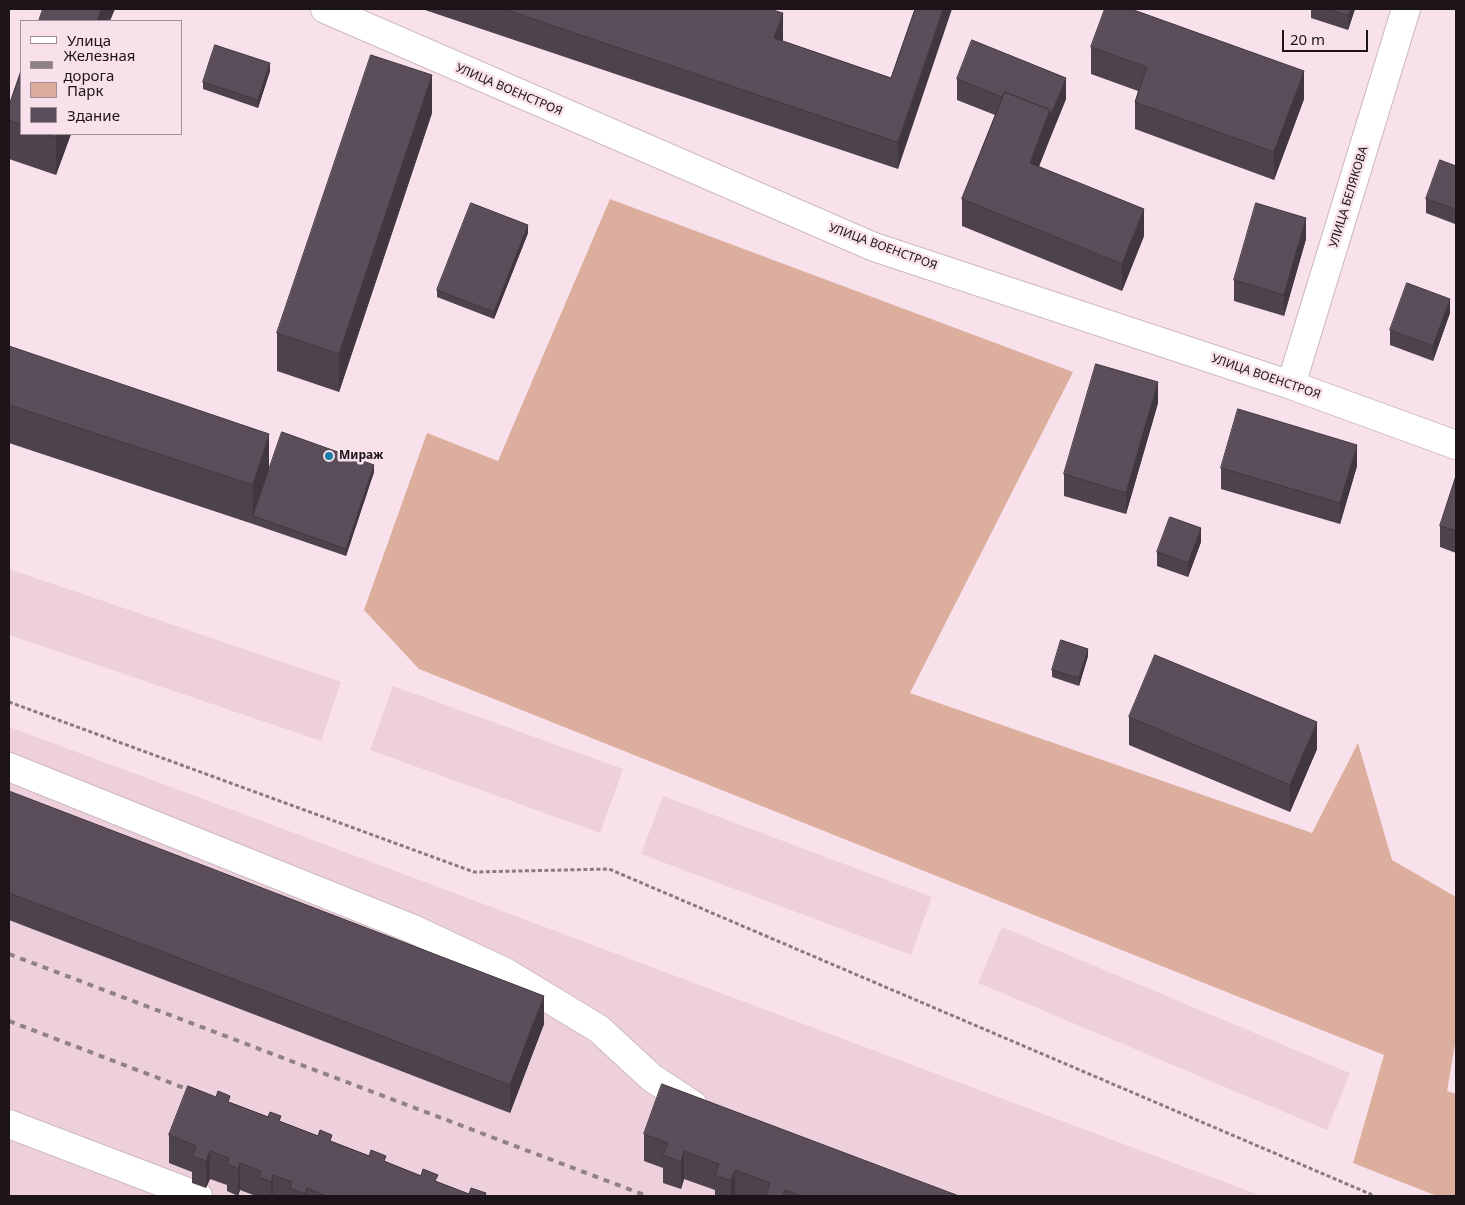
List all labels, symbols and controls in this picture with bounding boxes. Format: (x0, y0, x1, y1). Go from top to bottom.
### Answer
legend (20, 20, 182, 135)
scale bar (1285, 20, 1371, 52)
text: 20 m (1290, 29, 1325, 49)
text: Улица (67, 30, 111, 50)
text: Железная дорога (63, 45, 136, 85)
street label: УЛИЦА ВОЕНСТРОЯ (454, 61, 564, 119)
text: Парк (67, 80, 103, 100)
text: Здание (67, 105, 120, 125)
street label: УЛИЦА БЕЛЯКОВА (1327, 145, 1371, 249)
street label: УЛИЦА ВОЕНСТРОЯ (827, 221, 939, 273)
street label: УЛИЦА ВОЕНСТРОЯ (1210, 352, 1322, 402)
place label: Мираж (339, 449, 383, 463)
marker: Мираж (323, 450, 335, 462)

